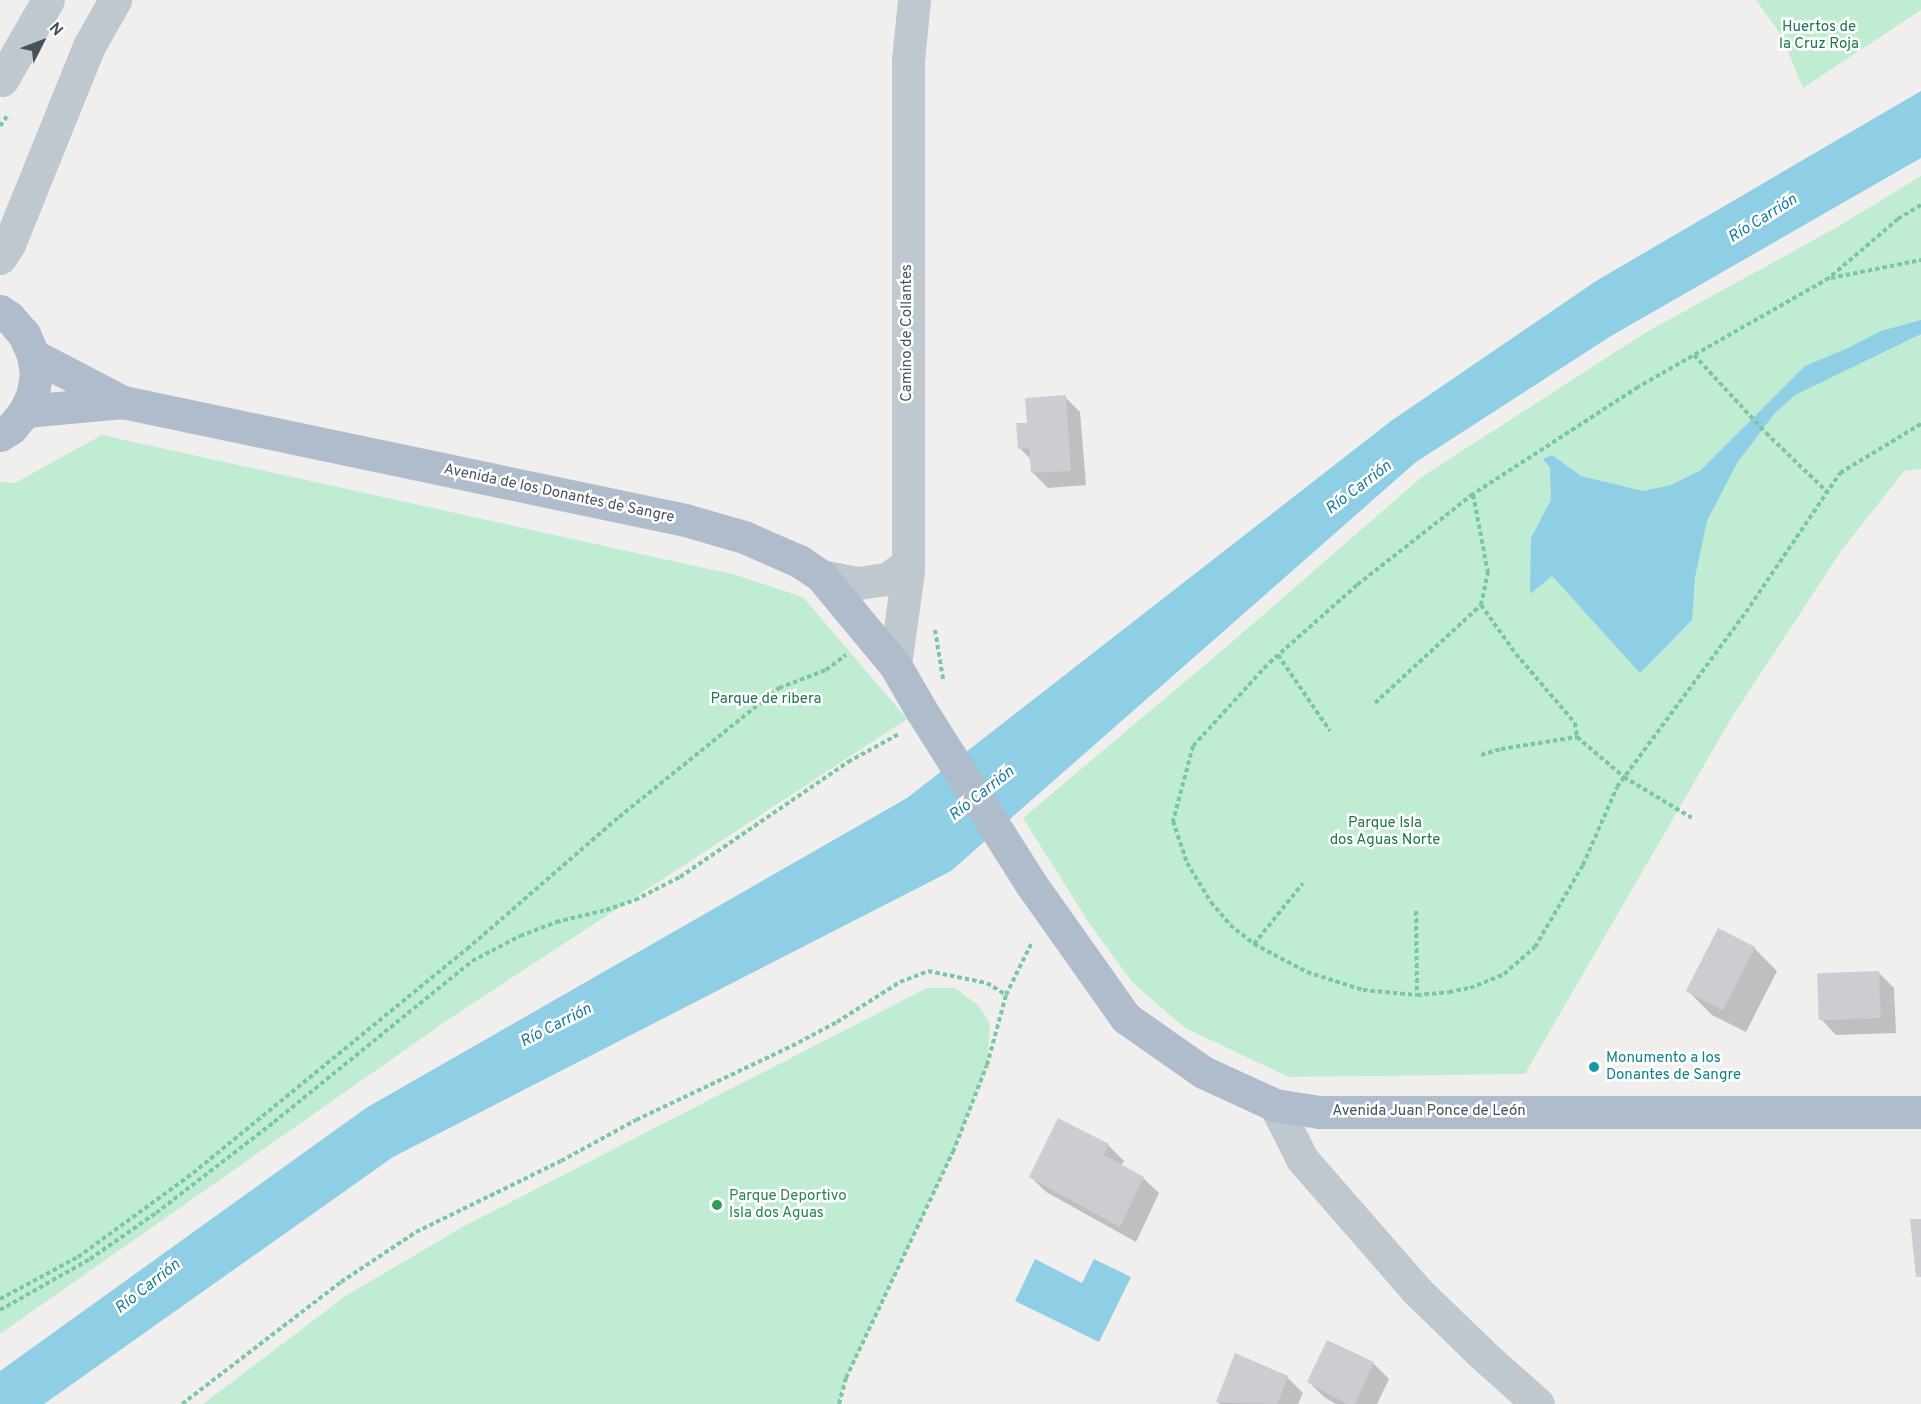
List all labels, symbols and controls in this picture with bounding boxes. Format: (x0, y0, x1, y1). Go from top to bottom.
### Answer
north arrow (12, 12, 72, 72)
park label: Huertos de la Cruz Roja (1779, 18, 1859, 53)
text: N (44, 19, 67, 41)
water label: Río Carrión (1725, 190, 1801, 248)
street label: Camino de Collantes (899, 264, 917, 402)
water label: Río Carrión (1322, 457, 1396, 519)
street label: Avenida de los Donantes de Sangre (442, 461, 676, 527)
park label: Parque de ribera (710, 691, 822, 709)
water label: Río Carrión (946, 763, 1018, 825)
park label: Parque Isla dos Aguas Norte (1329, 814, 1441, 849)
water label: Río Carrión (517, 1000, 595, 1052)
place label: Monumento a los Donantes de Sangre (1606, 1049, 1741, 1084)
marker: Monumento a los Donantes de Sangre (1587, 1060, 1601, 1074)
street label: Avenida Juan Ponce de León (1332, 1103, 1526, 1121)
place label: Parque Deportivo Isla dos Aguas (729, 1187, 847, 1222)
marker: Parque Deportivo Isla dos Aguas (710, 1198, 724, 1212)
water label: Río Carrión (112, 1256, 184, 1318)

